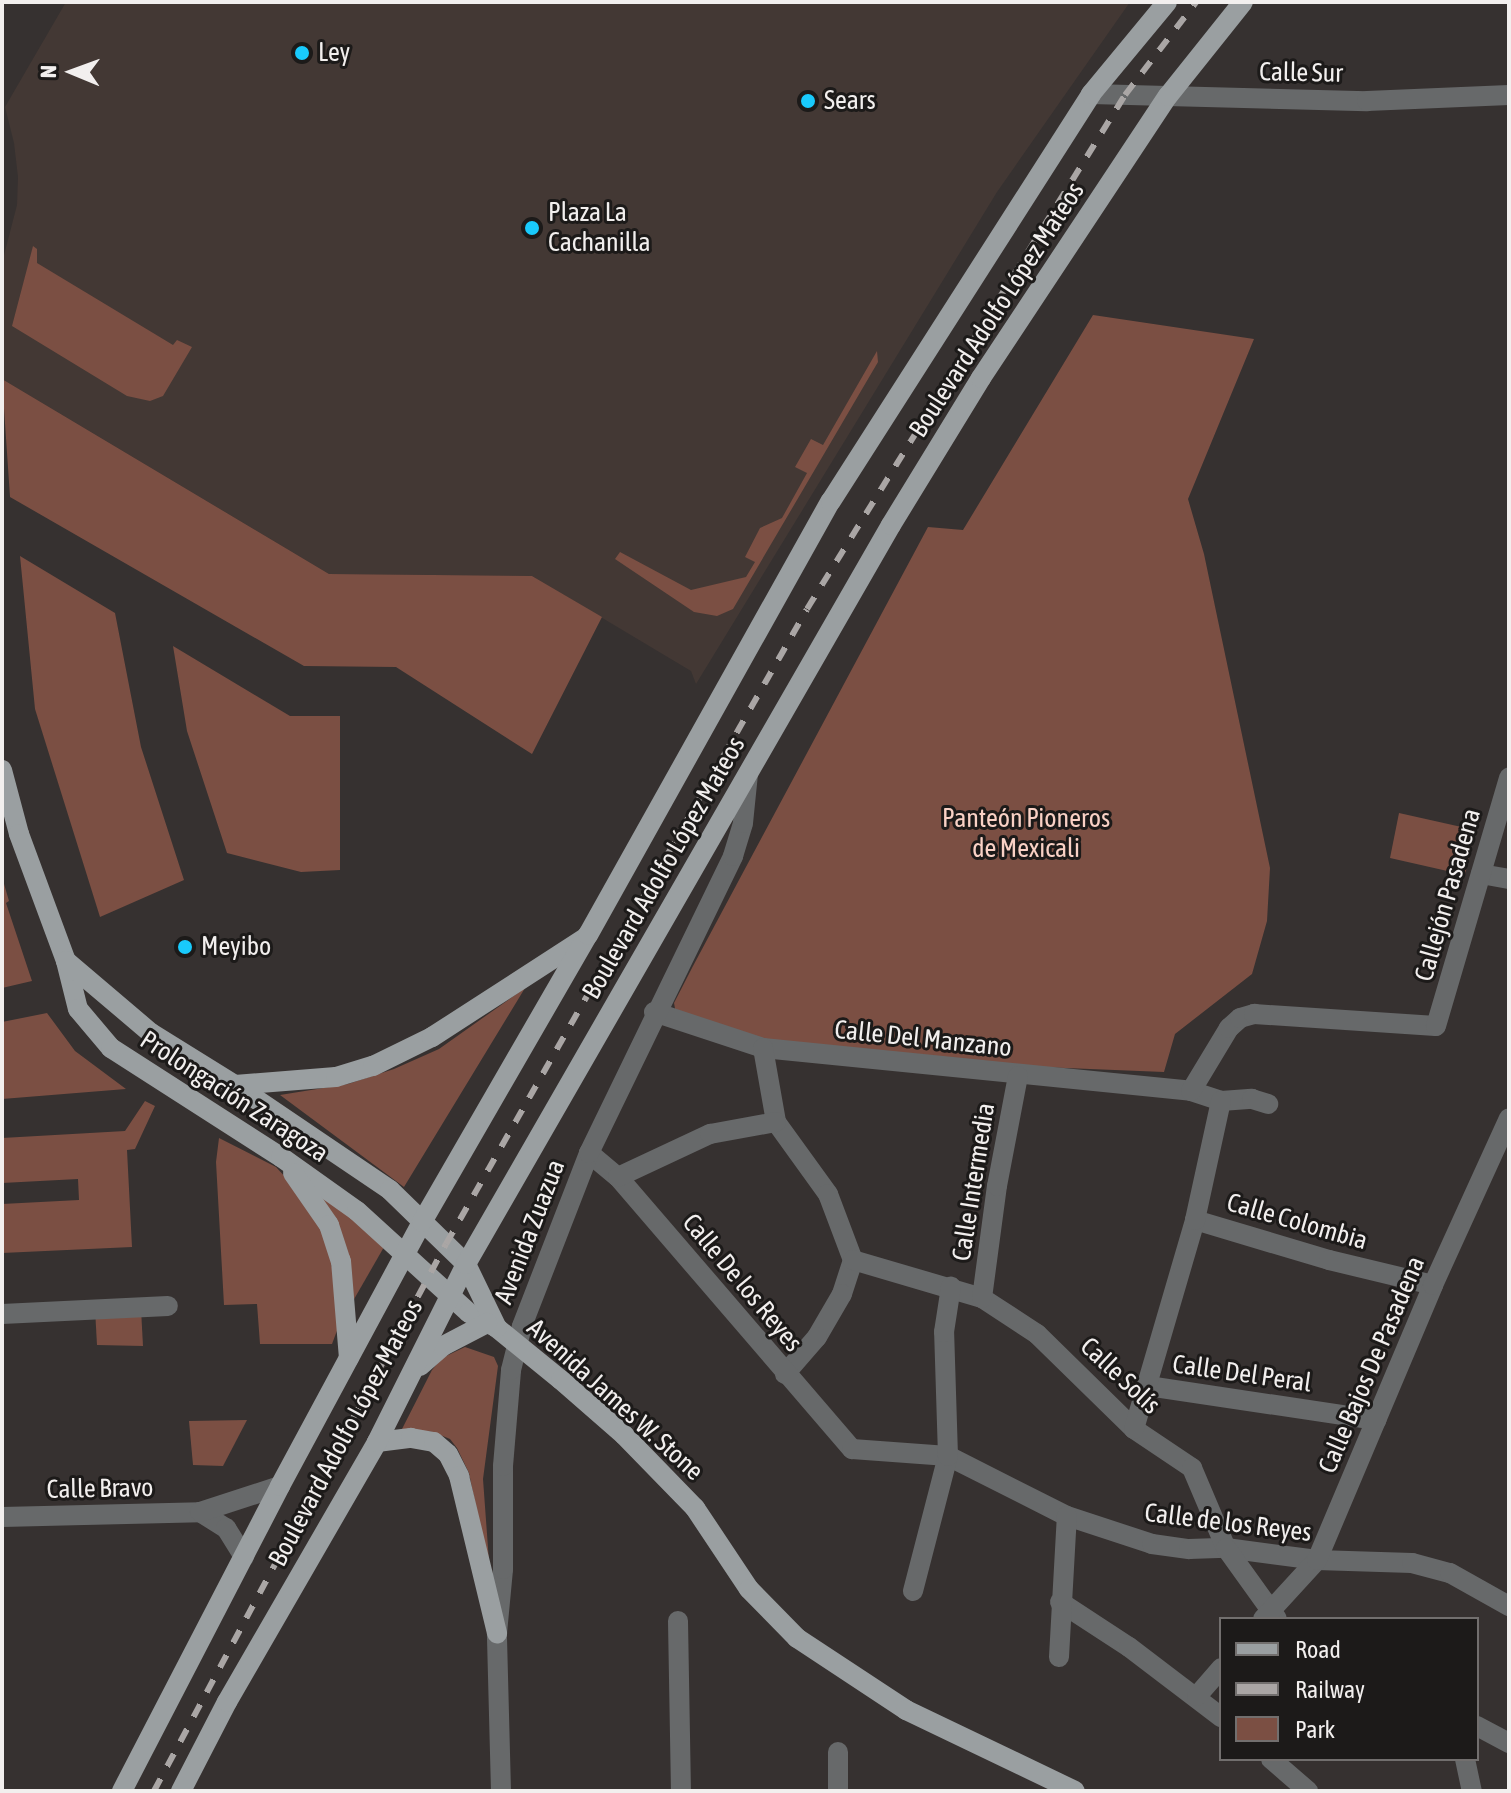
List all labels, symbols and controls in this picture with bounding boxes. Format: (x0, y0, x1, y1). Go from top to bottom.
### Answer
north arrow (32, 32, 112, 112)
place label: Ley (318, 37, 350, 69)
marker: Ley (293, 44, 311, 62)
street label: Calle Sur (1259, 57, 1343, 89)
text: N (35, 65, 61, 78)
place label: Sears (824, 85, 876, 117)
marker: Sears (799, 92, 817, 110)
street label: Boulevard Adolfo López Mateos (903, 177, 1091, 443)
place label: Plaza La Cachanilla (548, 197, 651, 258)
marker: Plaza La Cachanilla (523, 219, 541, 237)
street label: Boulevard Adolfo López Mateos (576, 731, 752, 1005)
park label: Panteón Pioneros de Mexicali (942, 803, 1110, 864)
street label: Callejón Pasadena (1408, 805, 1488, 985)
place label: Meyibo (201, 931, 271, 963)
marker: Meyibo (176, 938, 194, 956)
street label: Calle Del Manzano (833, 1014, 1013, 1064)
street label: Prolongación Zaragoza (134, 1025, 334, 1169)
street label: Calle Intermedia (946, 1101, 1002, 1263)
street label: Avenida Zuazua (488, 1155, 572, 1309)
street label: Calle Colombia (1223, 1187, 1371, 1257)
street label: Calle De los Reyes (675, 1208, 809, 1358)
street label: Calle Bajos De Pasadena (1312, 1252, 1432, 1478)
street label: Boulevard Adolfo López Mateos (262, 1294, 430, 1572)
street label: Avenida James W. Stone (521, 1313, 709, 1487)
street label: Calle Solís (1074, 1331, 1166, 1421)
street label: Calle Del Peral (1171, 1349, 1313, 1399)
street label: Calle Bravo (46, 1472, 154, 1506)
street label: Calle de los Reyes (1143, 1497, 1313, 1549)
legend (1219, 1617, 1479, 1761)
text: Road (1295, 1636, 1341, 1663)
text: Railway (1295, 1676, 1365, 1703)
text: Park (1295, 1716, 1335, 1743)

